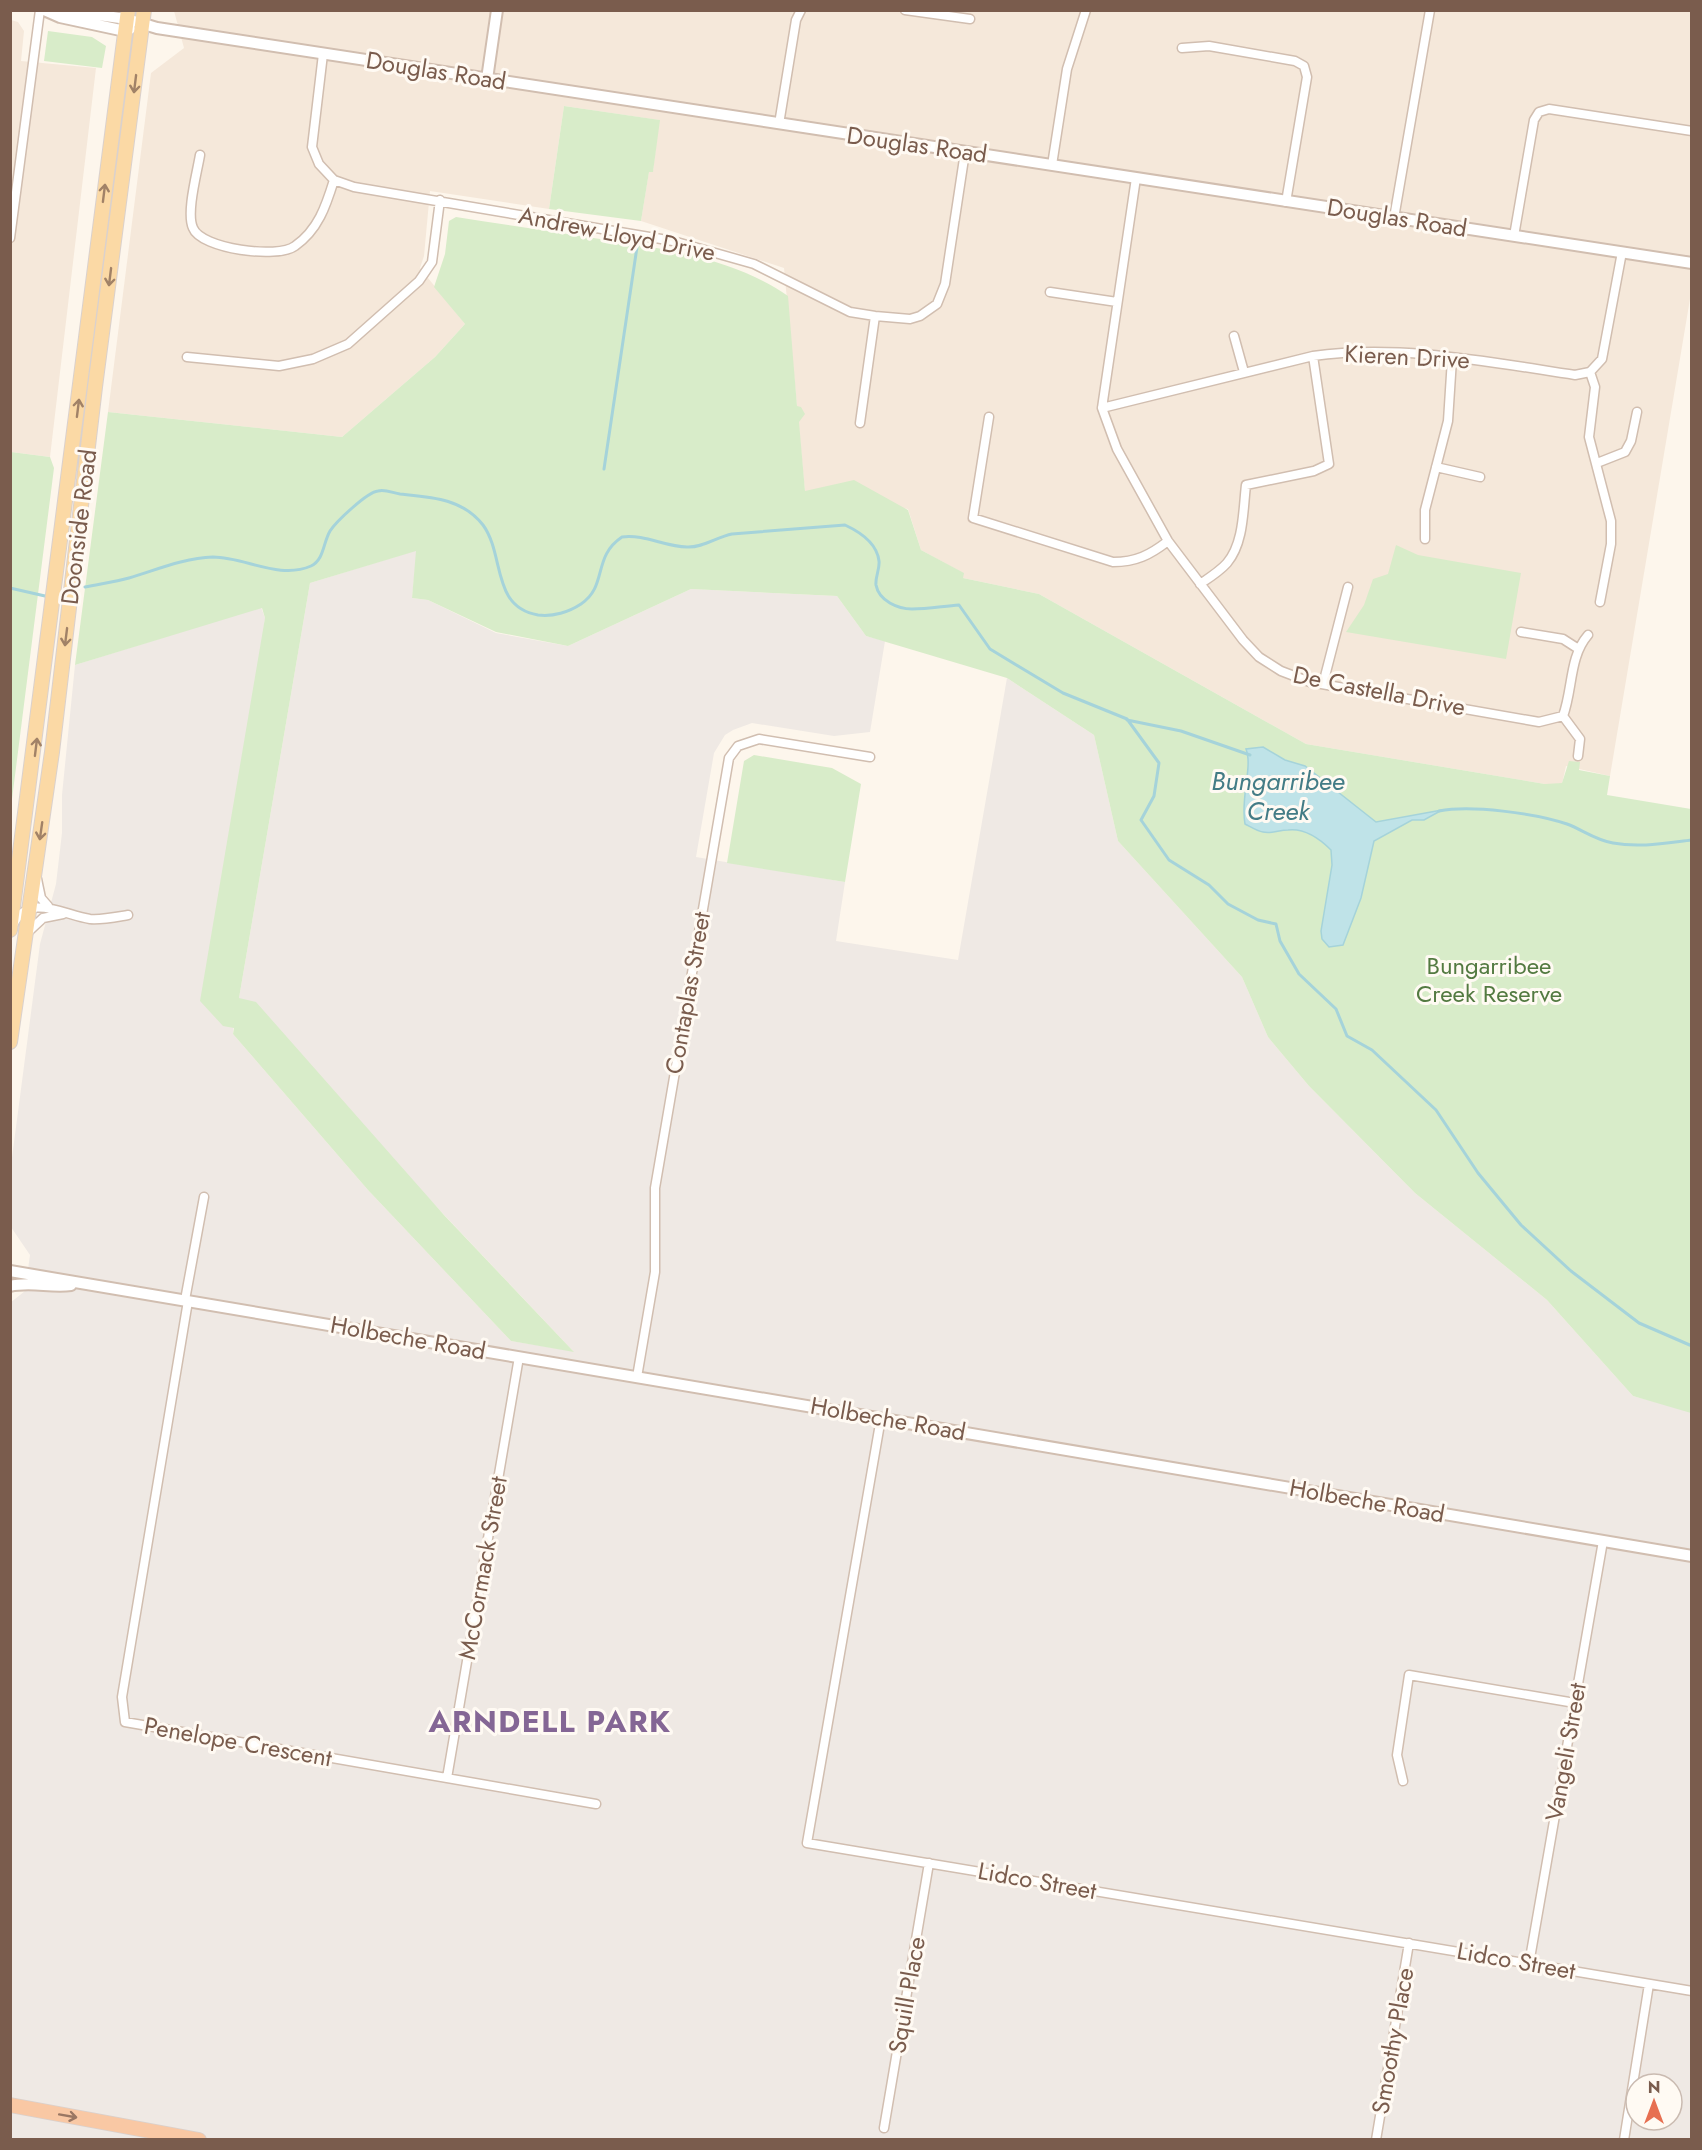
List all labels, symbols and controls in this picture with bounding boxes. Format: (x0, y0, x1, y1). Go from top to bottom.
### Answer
street label: Douglas Road (364, 42, 509, 99)
one-way arrow (129, 73, 140, 93)
street label: Douglas Road (845, 117, 990, 172)
one-way arrow (98, 184, 109, 204)
street label: Douglas Road (1325, 189, 1470, 246)
street label: Andrew Lloyd Drive (516, 197, 718, 270)
one-way arrow (104, 267, 115, 286)
street label: Kieren Drive (1343, 336, 1471, 377)
one-way arrow (73, 399, 84, 418)
street label: Doonside Road (52, 447, 105, 607)
one-way arrow (60, 627, 71, 647)
street label: De Castella Drive (1290, 657, 1468, 724)
one-way arrow (31, 738, 42, 758)
water label: Bungarribee Creek (1211, 762, 1345, 830)
one-way arrow (35, 820, 46, 840)
street label: Contaplas Street (656, 909, 719, 1077)
park label: Bungarribee Creek Reserve (1416, 948, 1562, 1011)
street label: Holbeche Road (328, 1307, 489, 1368)
street label: Holbeche Road (808, 1388, 969, 1449)
street label: Holbeche Road (1287, 1470, 1448, 1531)
street label: McCormack Street (449, 1473, 516, 1662)
street label: Vangeli Street (1536, 1680, 1595, 1824)
district label: ARNDELL PARK (427, 1700, 672, 1743)
street label: Penelope Crescent (141, 1708, 335, 1775)
street label: Lidco Street (975, 1853, 1099, 1908)
street label: Lidco Street (1454, 1933, 1578, 1988)
street label: Squill Place (879, 1934, 934, 2056)
street label: Smoothy Place (1362, 1965, 1423, 2117)
north arrow (1624, 2072, 1684, 2132)
text: N (1648, 2076, 1660, 2099)
one-way arrow (58, 2111, 77, 2122)

